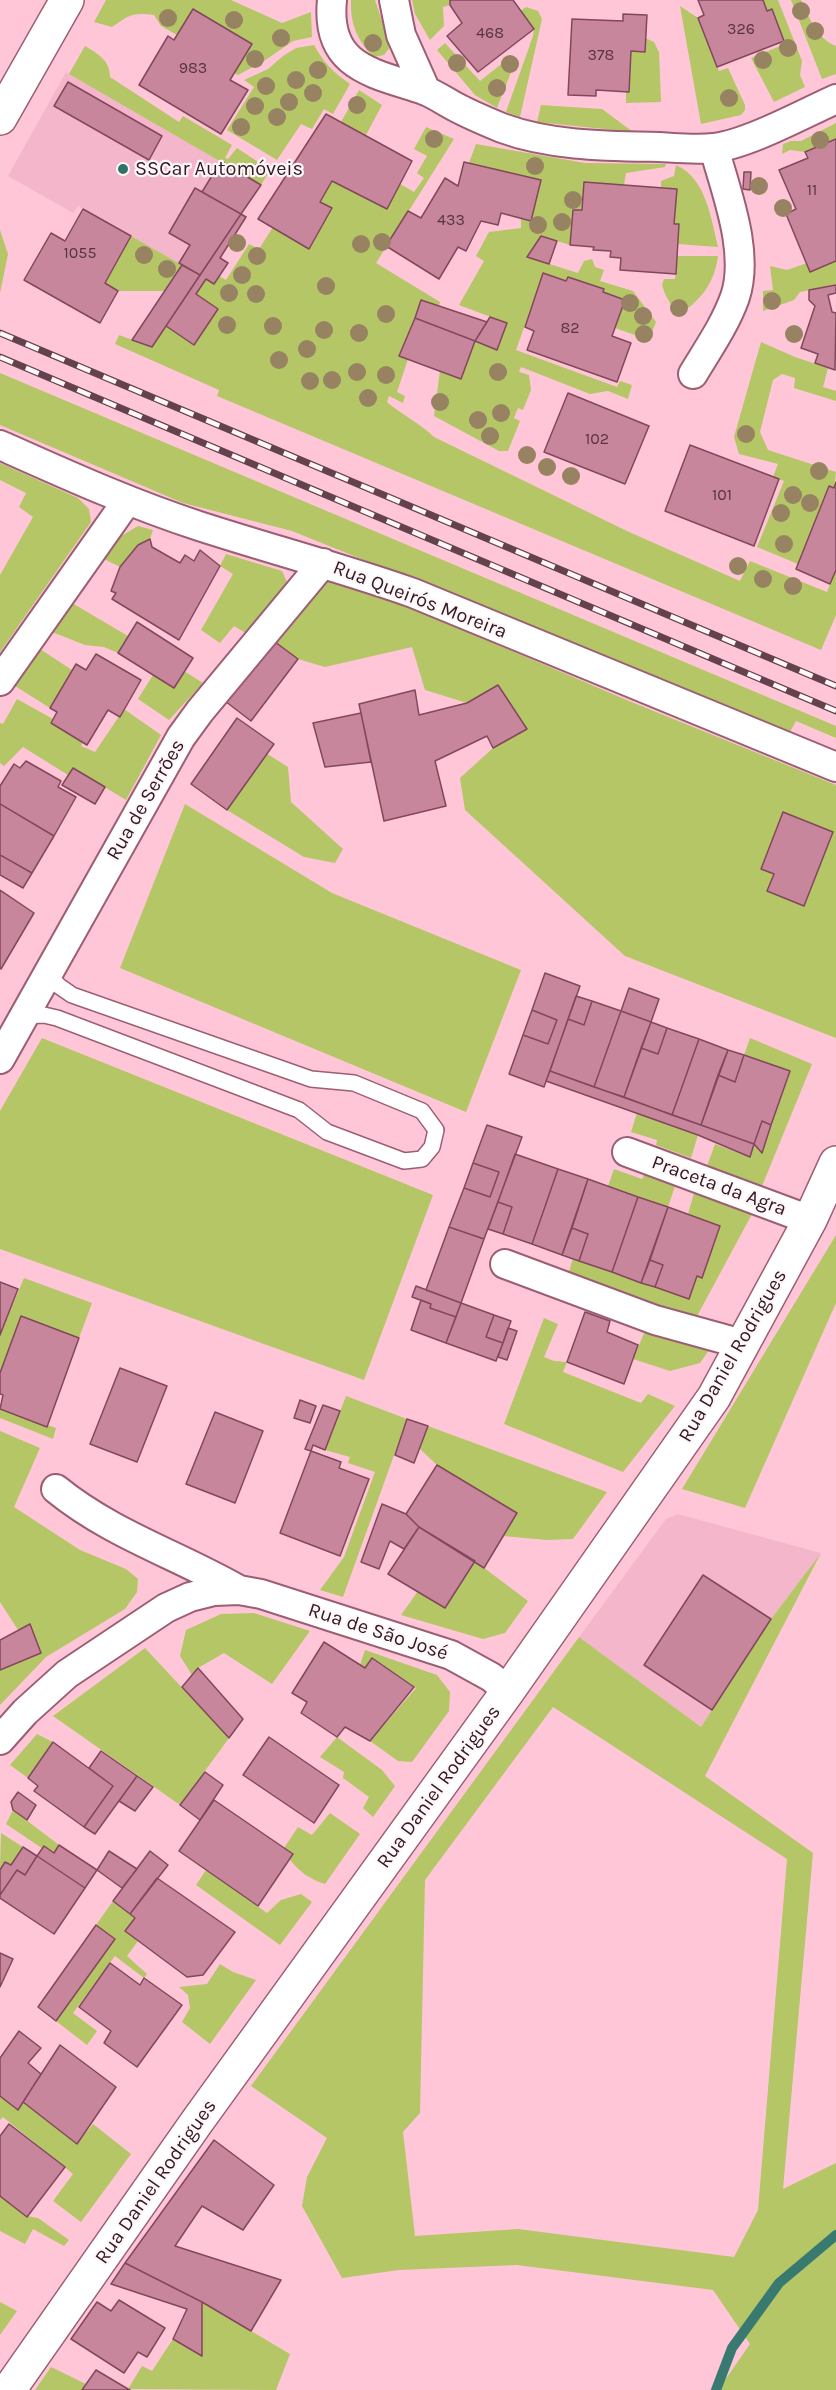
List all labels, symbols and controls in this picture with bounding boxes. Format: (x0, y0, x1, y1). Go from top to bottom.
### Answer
house number: 326 (727, 19, 755, 39)
house number: 468 (476, 23, 504, 43)
house number: 378 (588, 45, 614, 65)
house number: 983 (179, 58, 207, 78)
place label: SSCar Automóveis (135, 157, 303, 181)
marker: SSCar Automóveis (116, 162, 130, 176)
house number: 11 (807, 180, 817, 200)
house number: 433 (437, 210, 465, 230)
house number: 1055 (64, 243, 96, 263)
house number: 82 (560, 318, 580, 338)
house number: 102 (585, 429, 609, 449)
house number: 101 (712, 485, 732, 505)
street label: Rua Queirós Moreira (330, 556, 510, 644)
street label: Rua de Serrões (102, 735, 190, 865)
street label: Praceta da Agra (648, 1150, 790, 1222)
street label: Rua Daniel Rodrigues (674, 1265, 792, 1447)
street label: Rua de São José (305, 1598, 451, 1666)
street label: Rua Daniel Rodrigues (372, 1701, 506, 1873)
street label: Rua Daniel Rodrigues (90, 2095, 222, 2269)

